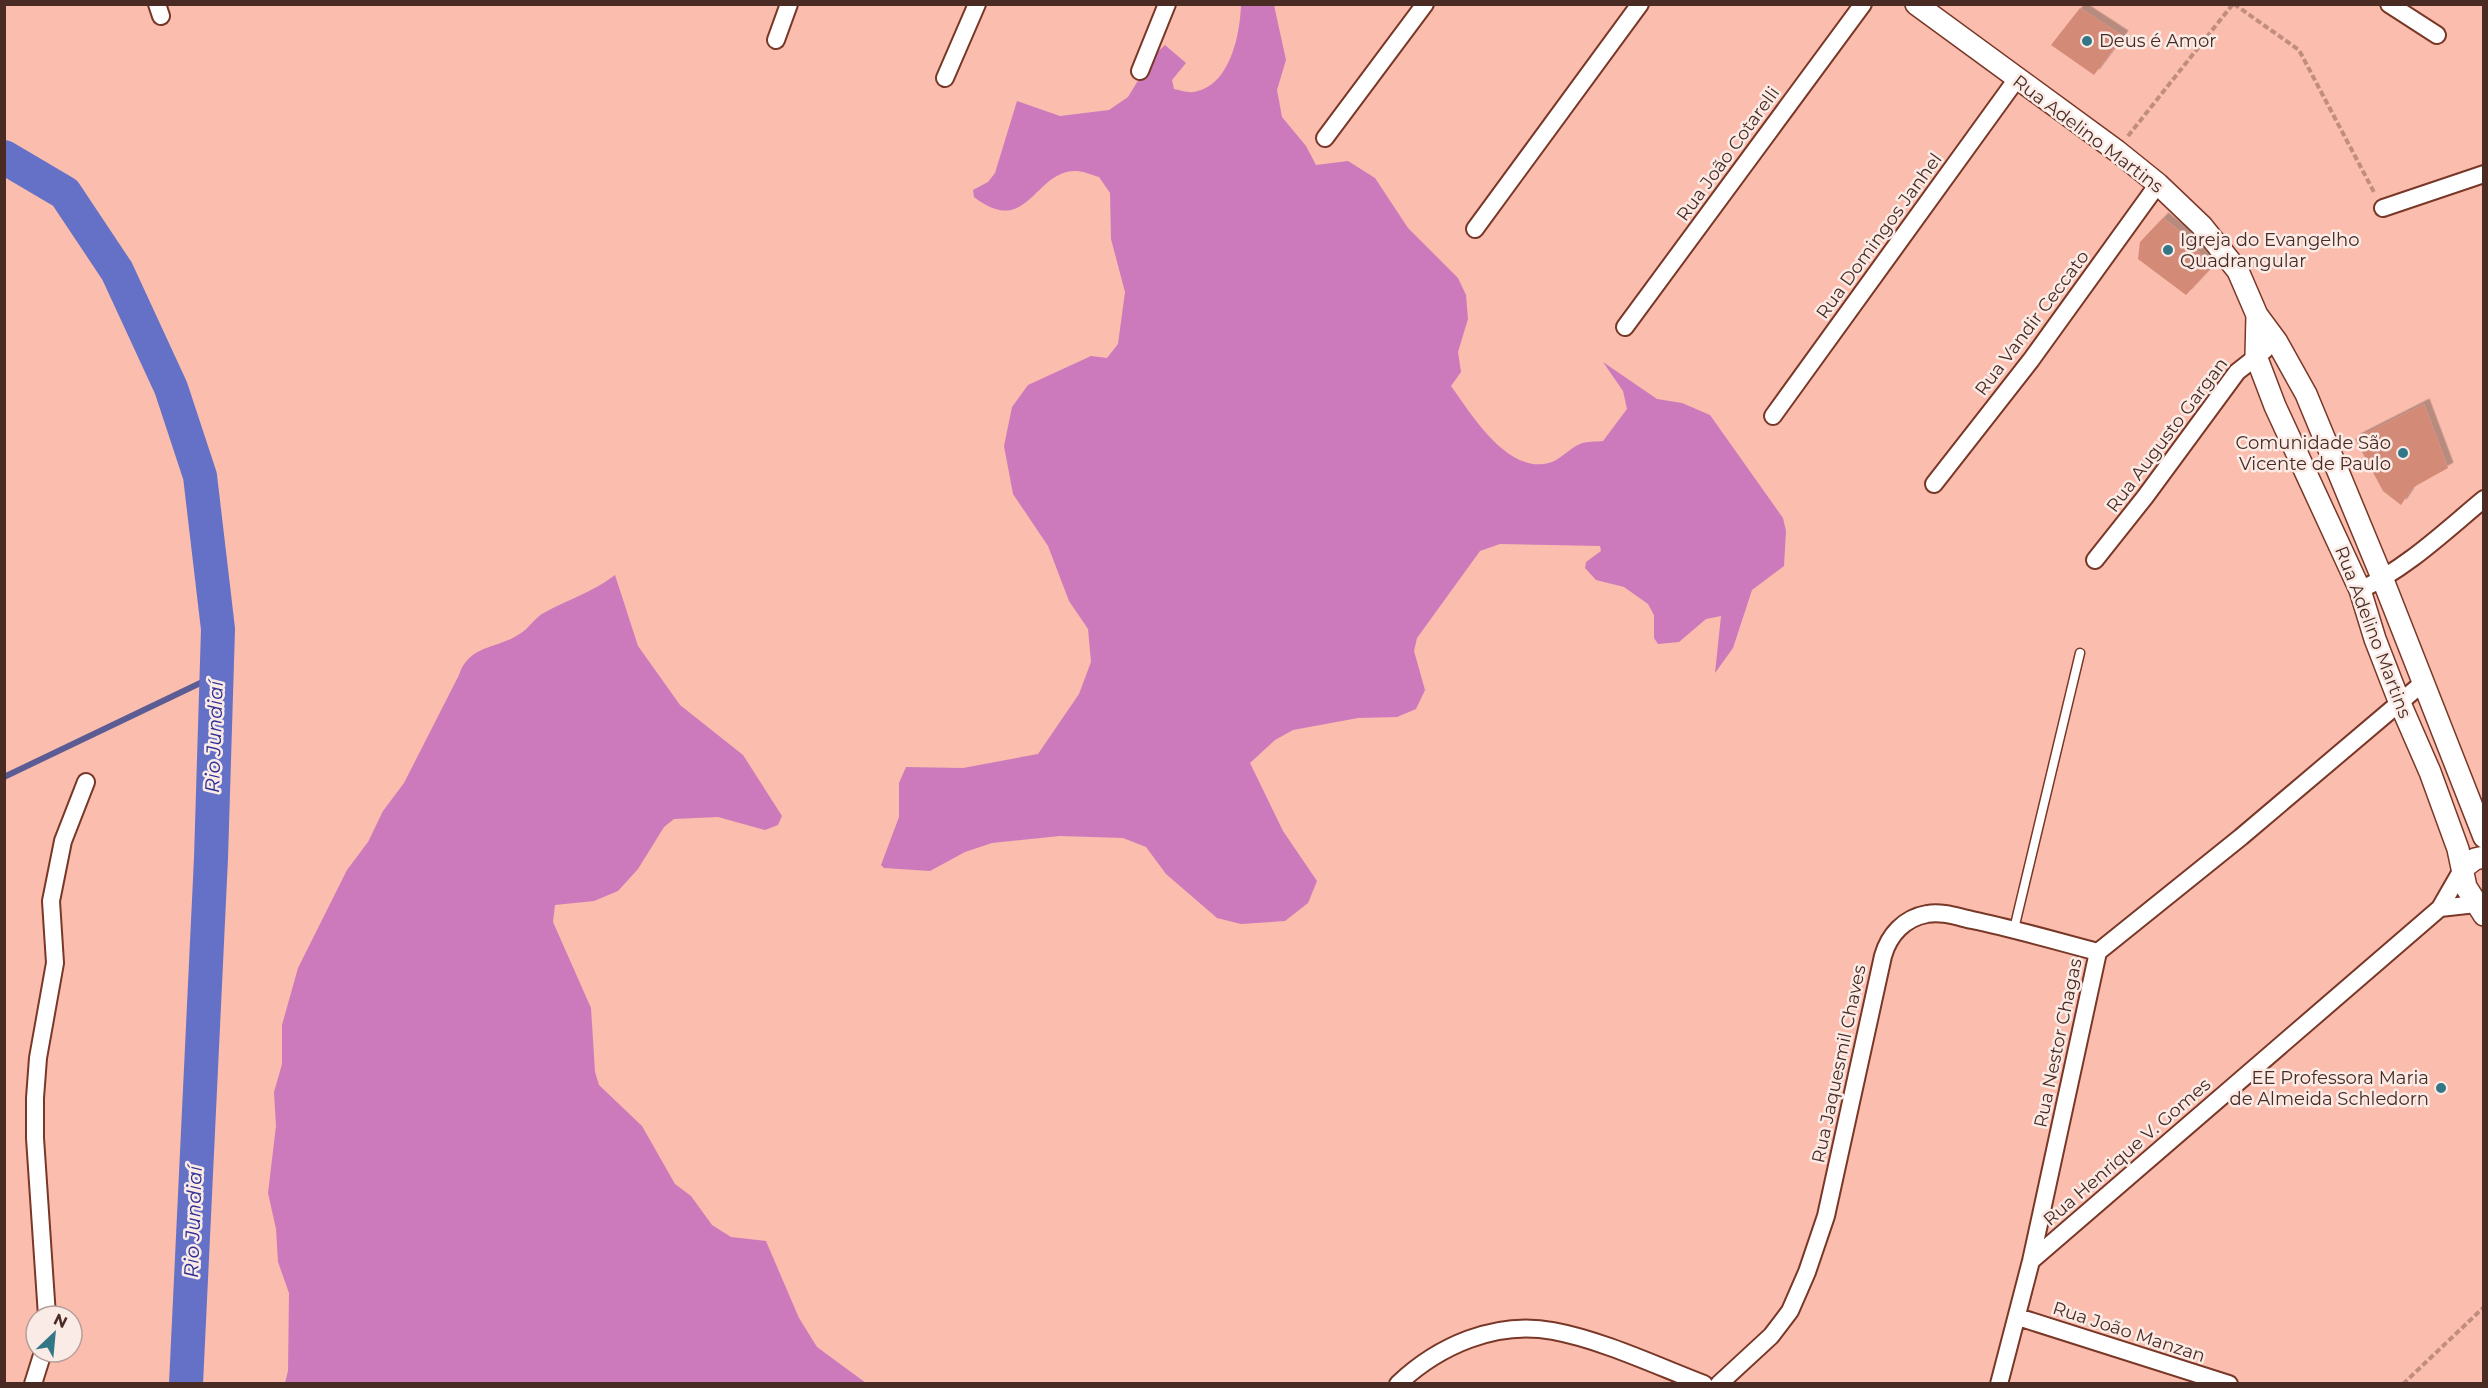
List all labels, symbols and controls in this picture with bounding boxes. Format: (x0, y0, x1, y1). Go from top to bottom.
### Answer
place label: Deus é Amor (2099, 30, 2216, 52)
marker: Deus é Amor (2080, 34, 2094, 48)
street label: Rua Adelino Martins (2008, 70, 2168, 198)
street label: Rua João Cotarelli (1672, 82, 1784, 226)
street label: Rua Domingos Janhel (1811, 149, 1947, 323)
place label: Igreja do Evangelho Quadrangular (2180, 229, 2360, 272)
marker: Igreja do Evangelho Quadrangular (2161, 243, 2175, 257)
street label: Rua Vandir Ceccato (1970, 246, 2094, 400)
street label: Rua Augusto Gargan (2102, 353, 2232, 517)
place label: Comunidade São Vicente de Paulo (2236, 432, 2391, 475)
marker: Comunidade São Vicente de Paulo (2396, 446, 2410, 460)
street label: Rua Adelino Martins (2330, 543, 2416, 721)
water label: Rio Jundiaí (200, 678, 228, 794)
street label: Rua Nestor Chagas (2029, 956, 2087, 1130)
street label: Rua Jaquesmil Chaves (1807, 963, 1871, 1165)
place label: EE Professora Maria de Almeida Schledorn (2229, 1067, 2429, 1110)
street label: Rua Henrique V. Gomes (2039, 1073, 2215, 1231)
marker: EE Professora Maria de Almeida Schledorn (2434, 1081, 2448, 1095)
water label: Rio Jundiaí (179, 1163, 207, 1279)
street label: Rua João Manzan (2050, 1297, 2208, 1367)
north arrow (24, 1304, 84, 1364)
text: N (50, 1310, 70, 1332)

